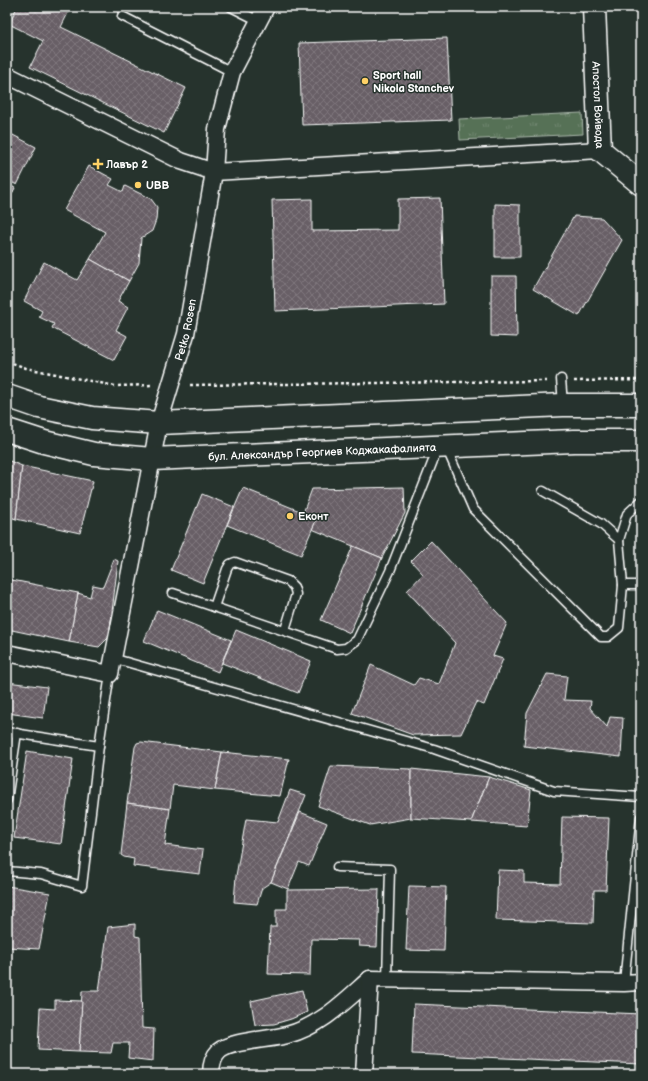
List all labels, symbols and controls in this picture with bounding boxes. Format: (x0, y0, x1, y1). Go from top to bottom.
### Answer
street label: Апостол Войвода (589, 60, 606, 149)
place label: Sport hall Nikola Stanchev (373, 69, 455, 95)
marker: Sport hall Nikola Stanchev (360, 76, 370, 86)
place label: Лавър 2 (105, 158, 148, 171)
marker: Лавър 2 (93, 159, 103, 169)
place label: UBB (146, 179, 170, 192)
marker: UBB (133, 180, 143, 190)
street label: Petko Rosen (172, 298, 199, 362)
street label: бул. Александър Георгиев Коджакафалията (208, 441, 437, 464)
place label: Еконт (298, 510, 329, 523)
marker: Еконт (285, 511, 295, 521)

